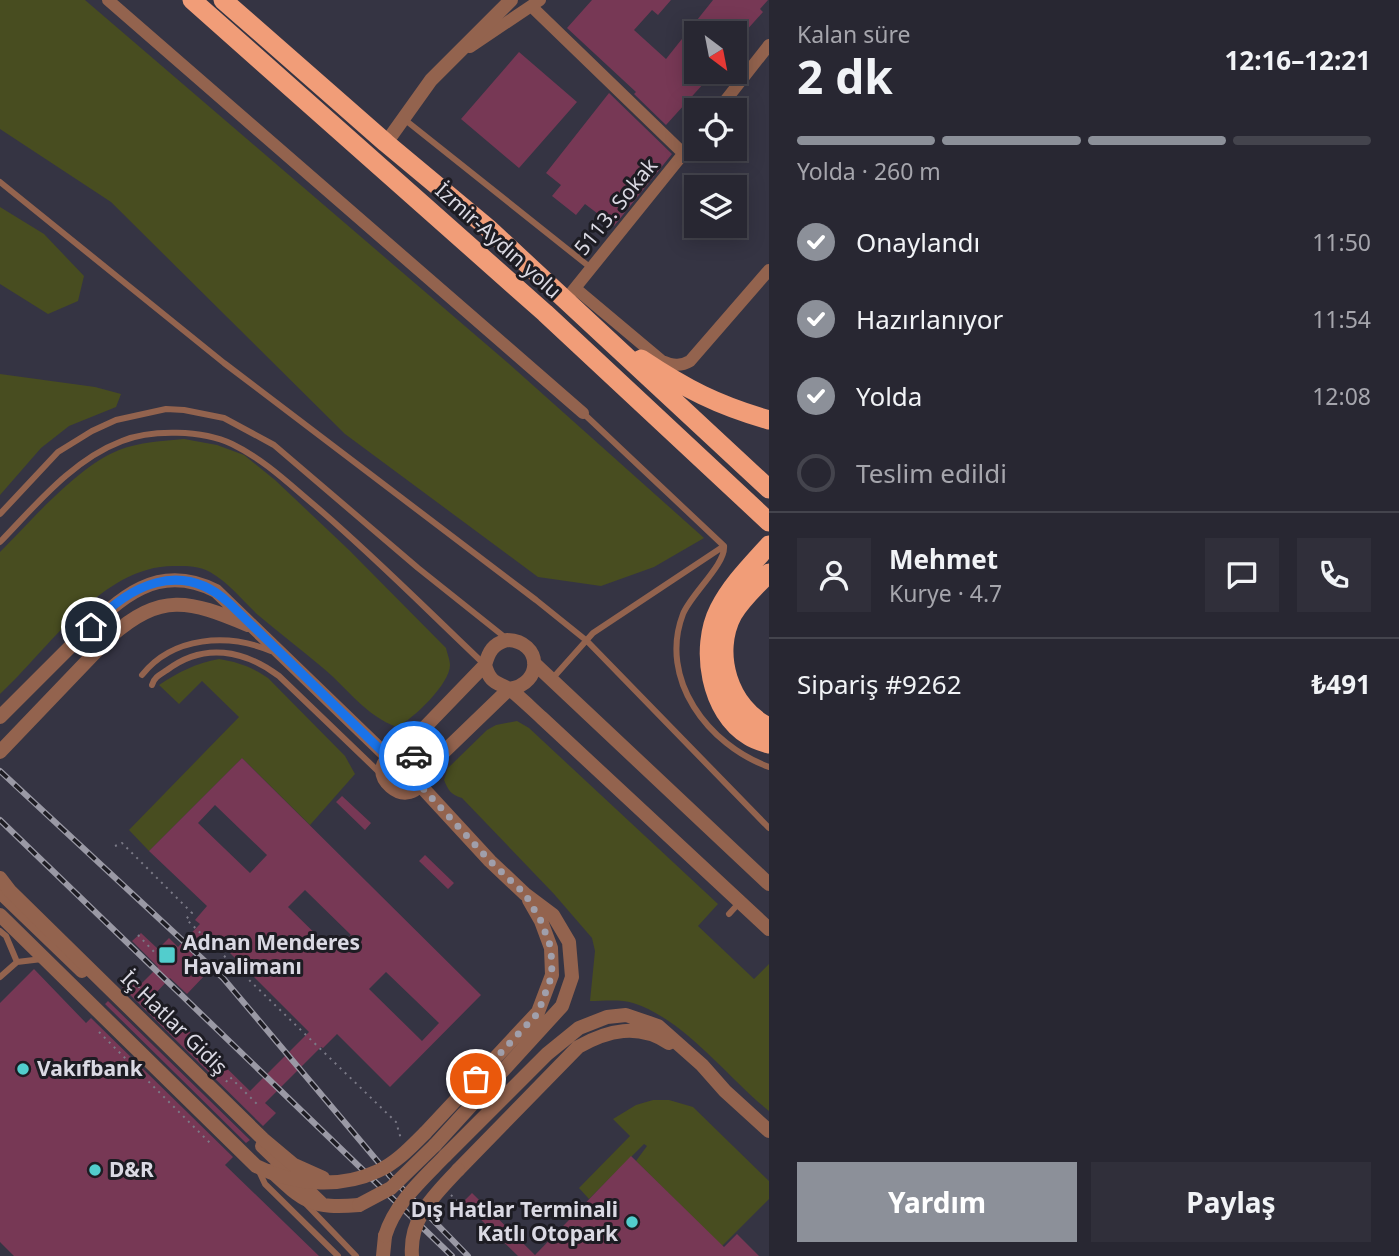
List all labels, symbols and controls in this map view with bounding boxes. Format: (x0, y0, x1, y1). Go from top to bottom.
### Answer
text: Kalan süre (797, 18, 910, 50)
north arrow (684, 21, 747, 84)
map controls (684, 21, 747, 238)
text: 12:16–12:21 (1224, 42, 1371, 78)
text: 2 dk (797, 45, 893, 107)
button: locate (684, 98, 747, 161)
street label: 5113. Sokak (567, 151, 664, 261)
text: Yolda · 260 m (797, 155, 941, 187)
button: layers (684, 175, 747, 238)
street label: İzmir-Aydın yolu (430, 176, 568, 304)
icon: check (797, 223, 835, 261)
text: Onaylandı (856, 224, 980, 260)
text: 11:50 (1312, 226, 1371, 258)
icon: check (797, 300, 835, 338)
text: Hazırlanıyor (856, 301, 1003, 337)
text: 11:54 (1312, 303, 1371, 335)
icon: check (797, 377, 835, 415)
text: Yolda (856, 378, 922, 414)
text: 12:08 (1312, 380, 1371, 412)
text: Teslim edildi (856, 455, 1007, 491)
button: person (797, 538, 871, 612)
button: chat (1205, 538, 1279, 612)
button: phone (1297, 538, 1371, 612)
text: Mehmet (889, 541, 998, 577)
text: Kurye · 4.7 (889, 577, 1002, 609)
pin (61, 597, 121, 657)
icon: home (72, 608, 110, 646)
text: Sipariş #9262 (797, 666, 962, 702)
text: ₺491 (1312, 666, 1371, 702)
courier (379, 721, 449, 791)
icon: car (395, 737, 433, 775)
place label: Adnan Menderes Havalimanı (183, 928, 360, 980)
marker: Adnan Menderes Havalimanı (157, 945, 177, 965)
street label: İç Hatlar Gidiş (115, 964, 234, 1080)
pin (446, 1049, 506, 1109)
place label: Vakıfbank (37, 1054, 144, 1082)
icon: bag (457, 1060, 495, 1098)
marker: Vakıfbank (15, 1061, 31, 1077)
place label: D&R (109, 1155, 154, 1183)
marker: D&R (87, 1162, 103, 1178)
button: Yardım (797, 1162, 1077, 1242)
button: Paylaş (1091, 1162, 1371, 1242)
place label: Dış Hatlar Terminali Katlı Otopark (411, 1195, 619, 1247)
marker: Dış Hatlar Terminali Katlı Otopark (624, 1214, 640, 1230)

